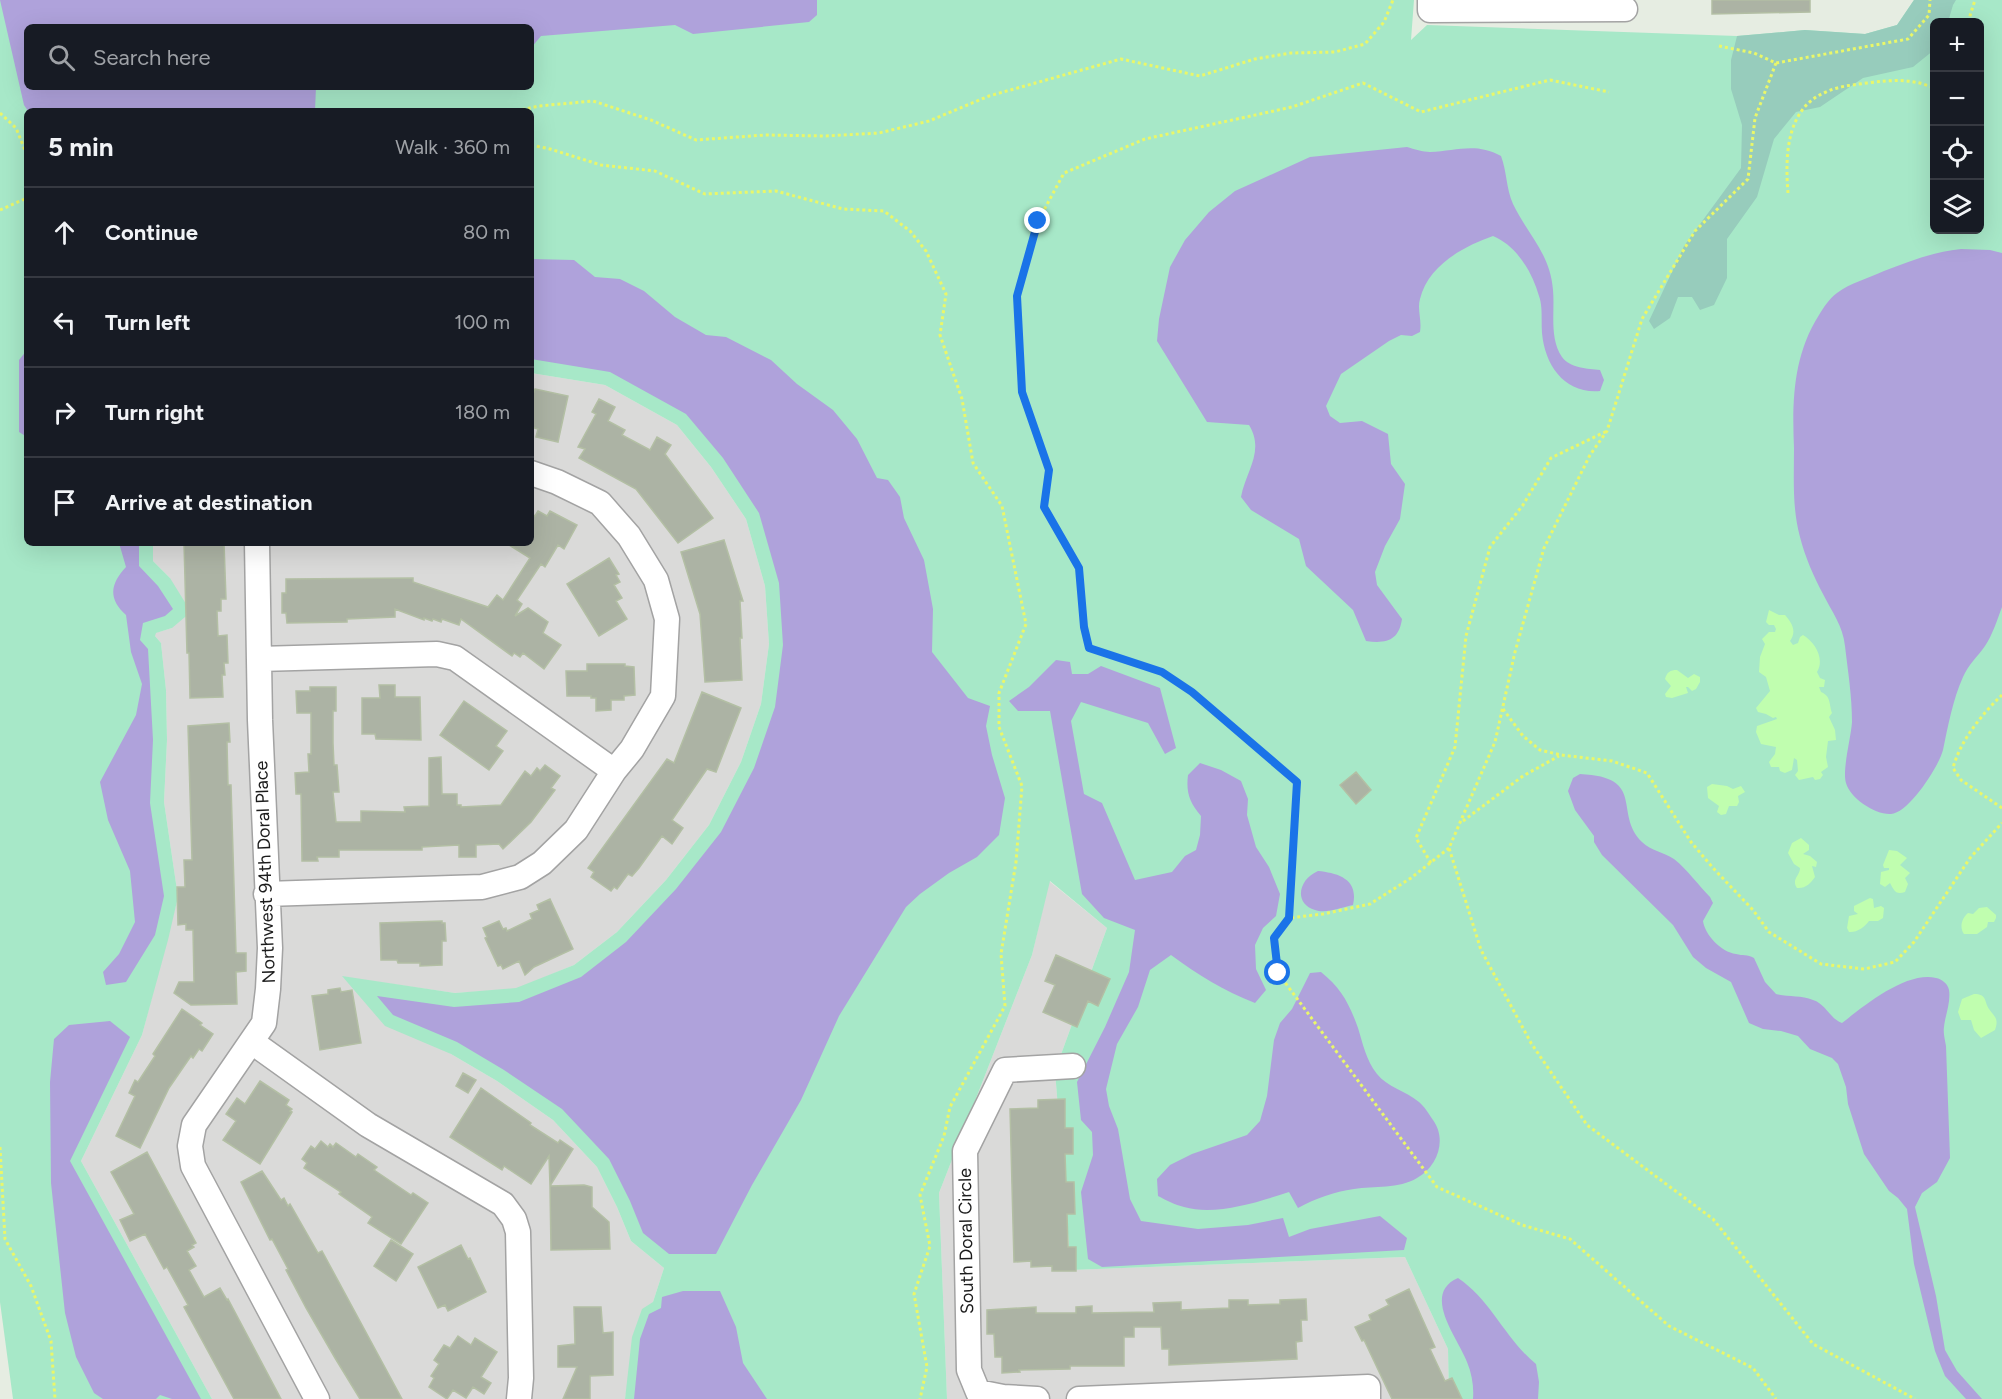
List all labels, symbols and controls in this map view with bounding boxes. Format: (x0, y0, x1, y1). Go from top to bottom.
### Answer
map controls (1930, 18, 1984, 234)
button: + (1930, 18, 1984, 72)
search box (24, 24, 534, 90)
icon: search (45, 41, 78, 74)
text: Search here (93, 44, 211, 71)
button: − (1930, 72, 1984, 126)
button: locate (1930, 126, 1984, 180)
text: 5 min (48, 131, 114, 163)
text: Walk · 360 m (395, 135, 510, 159)
button: layers (1930, 180, 1984, 234)
route end (1024, 207, 1050, 233)
icon: ahead (48, 216, 81, 249)
text: Continue (105, 219, 198, 246)
text: 80 m (463, 220, 510, 244)
icon: left (48, 306, 81, 339)
text: Turn left (105, 309, 191, 336)
text: 100 m (454, 310, 510, 334)
icon: right (48, 396, 81, 429)
text: Turn right (105, 399, 204, 426)
text: 180 m (455, 400, 510, 424)
icon: arrive (48, 486, 81, 519)
text: Arrive at destination (105, 489, 313, 516)
street label: Northwest 94th Doral Place (250, 760, 280, 984)
route start (1264, 959, 1290, 985)
street label: South Doral Circle (954, 1168, 978, 1314)

